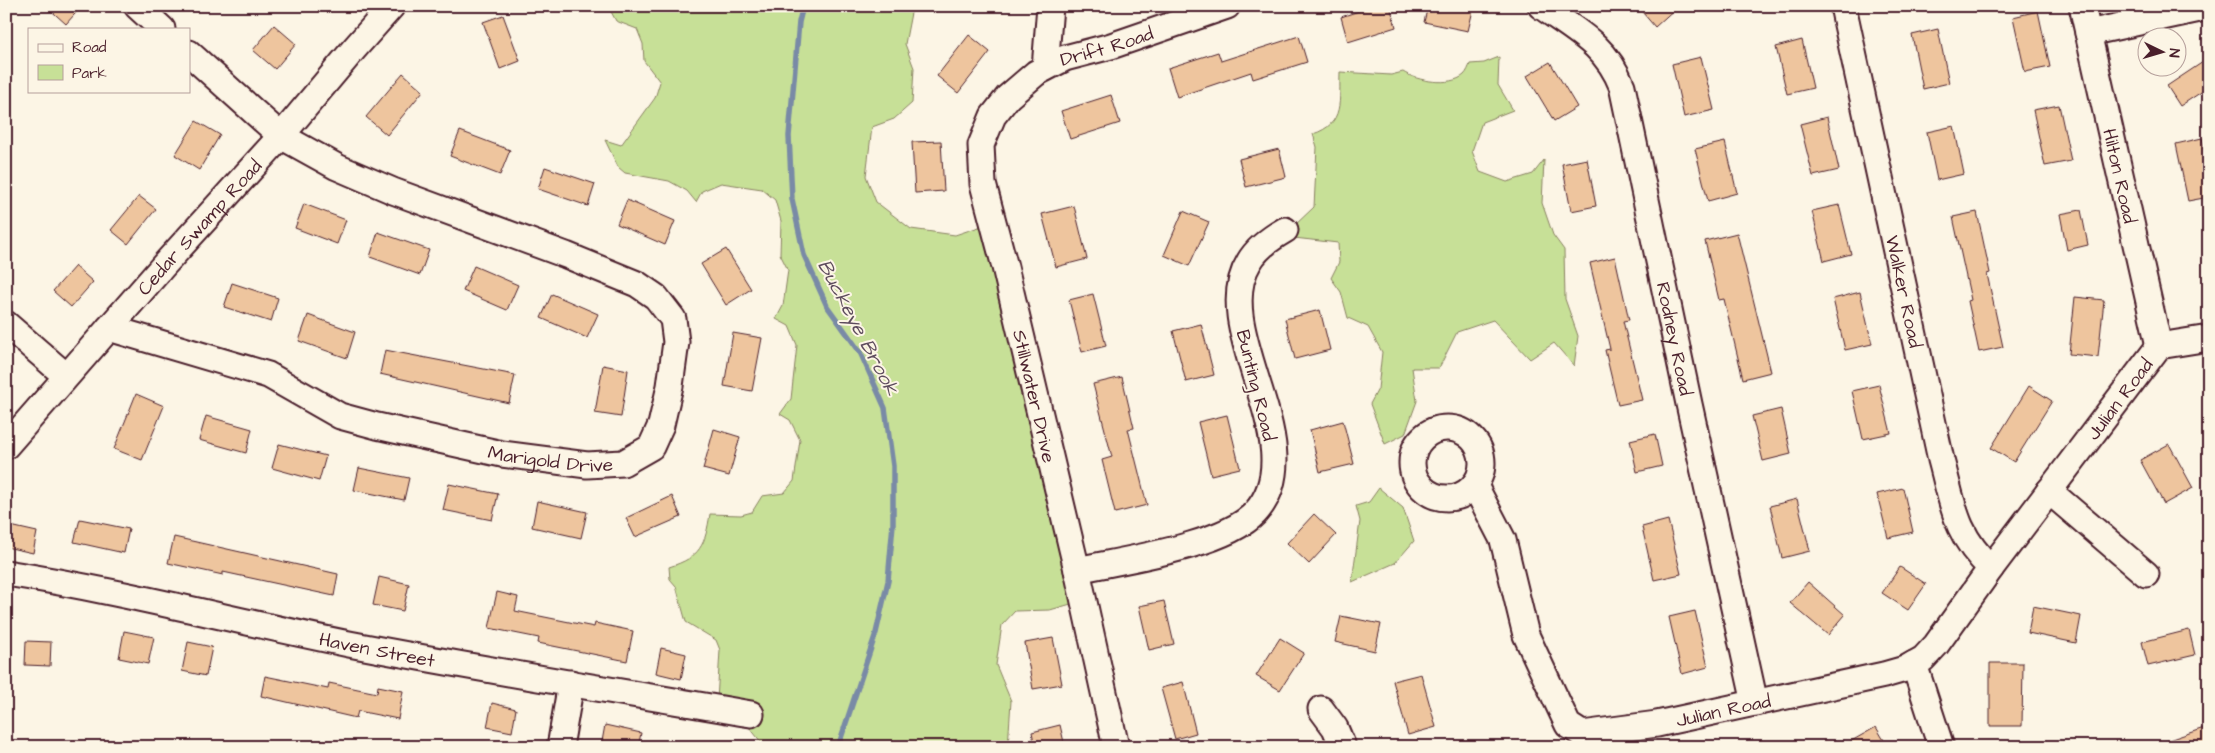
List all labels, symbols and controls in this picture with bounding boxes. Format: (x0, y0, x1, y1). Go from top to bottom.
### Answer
street label: Drift Road (1057, 20, 1157, 74)
legend (28, 28, 190, 92)
north arrow (2138, 28, 2188, 78)
text: Road (72, 37, 107, 58)
text: N (2164, 48, 2184, 59)
text: Park (72, 63, 107, 84)
street label: Hilton Road (2095, 126, 2143, 226)
street label: Cedar Swamp Road (131, 154, 269, 302)
street label: Walker Road (1878, 233, 1928, 351)
water label: Buckeye Brook (810, 255, 906, 401)
street label: Rodney Road (1649, 280, 1699, 398)
street label: Stillwater Drive (1005, 327, 1062, 465)
street label: Bunting Road (1228, 327, 1282, 444)
street label: Julian Road (2081, 353, 2160, 446)
street label: Marigold Drive (485, 439, 614, 480)
street label: Haven Street (317, 626, 437, 675)
street label: Julian Road (1674, 688, 1774, 734)

